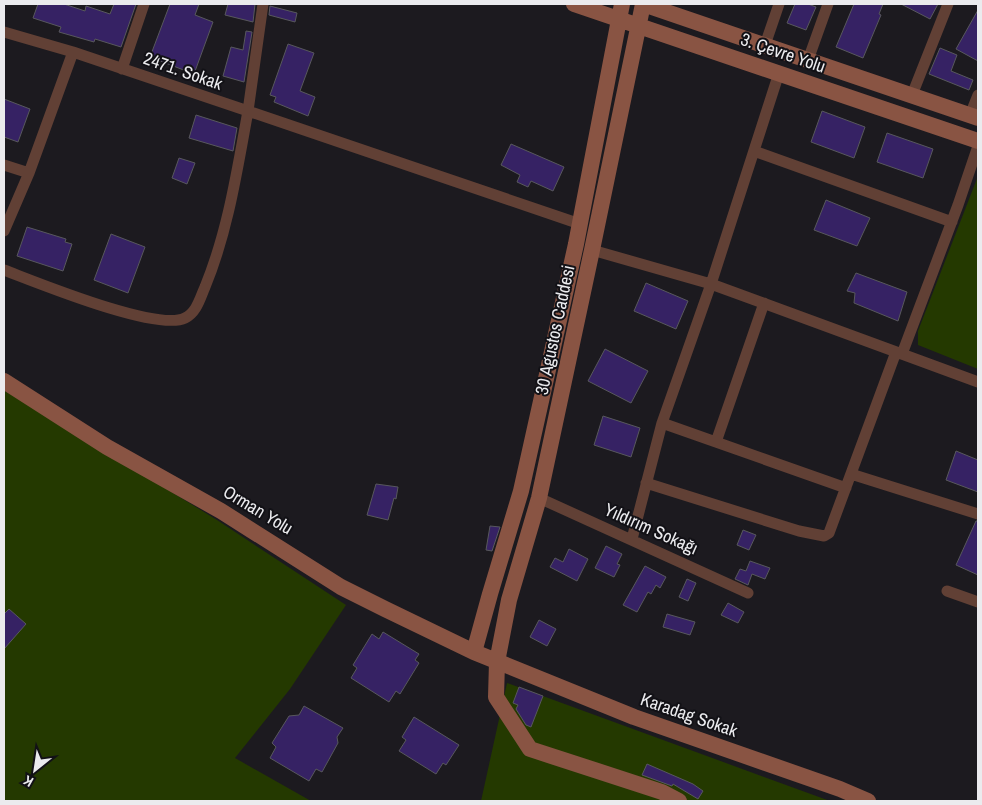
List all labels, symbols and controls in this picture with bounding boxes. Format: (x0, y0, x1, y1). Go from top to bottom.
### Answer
street label: 3. Çevre Yolu (737, 26, 829, 79)
street label: 2471. Sokak (140, 45, 227, 96)
street label: 30 Agustos Caddesi (529, 263, 580, 397)
street label: Orman Yolu (219, 479, 298, 540)
street label: Yıldırım Sokağı (600, 497, 702, 560)
street label: Karadag Sokak (637, 686, 742, 743)
north arrow (10, 745, 60, 795)
text: K (20, 771, 37, 791)

